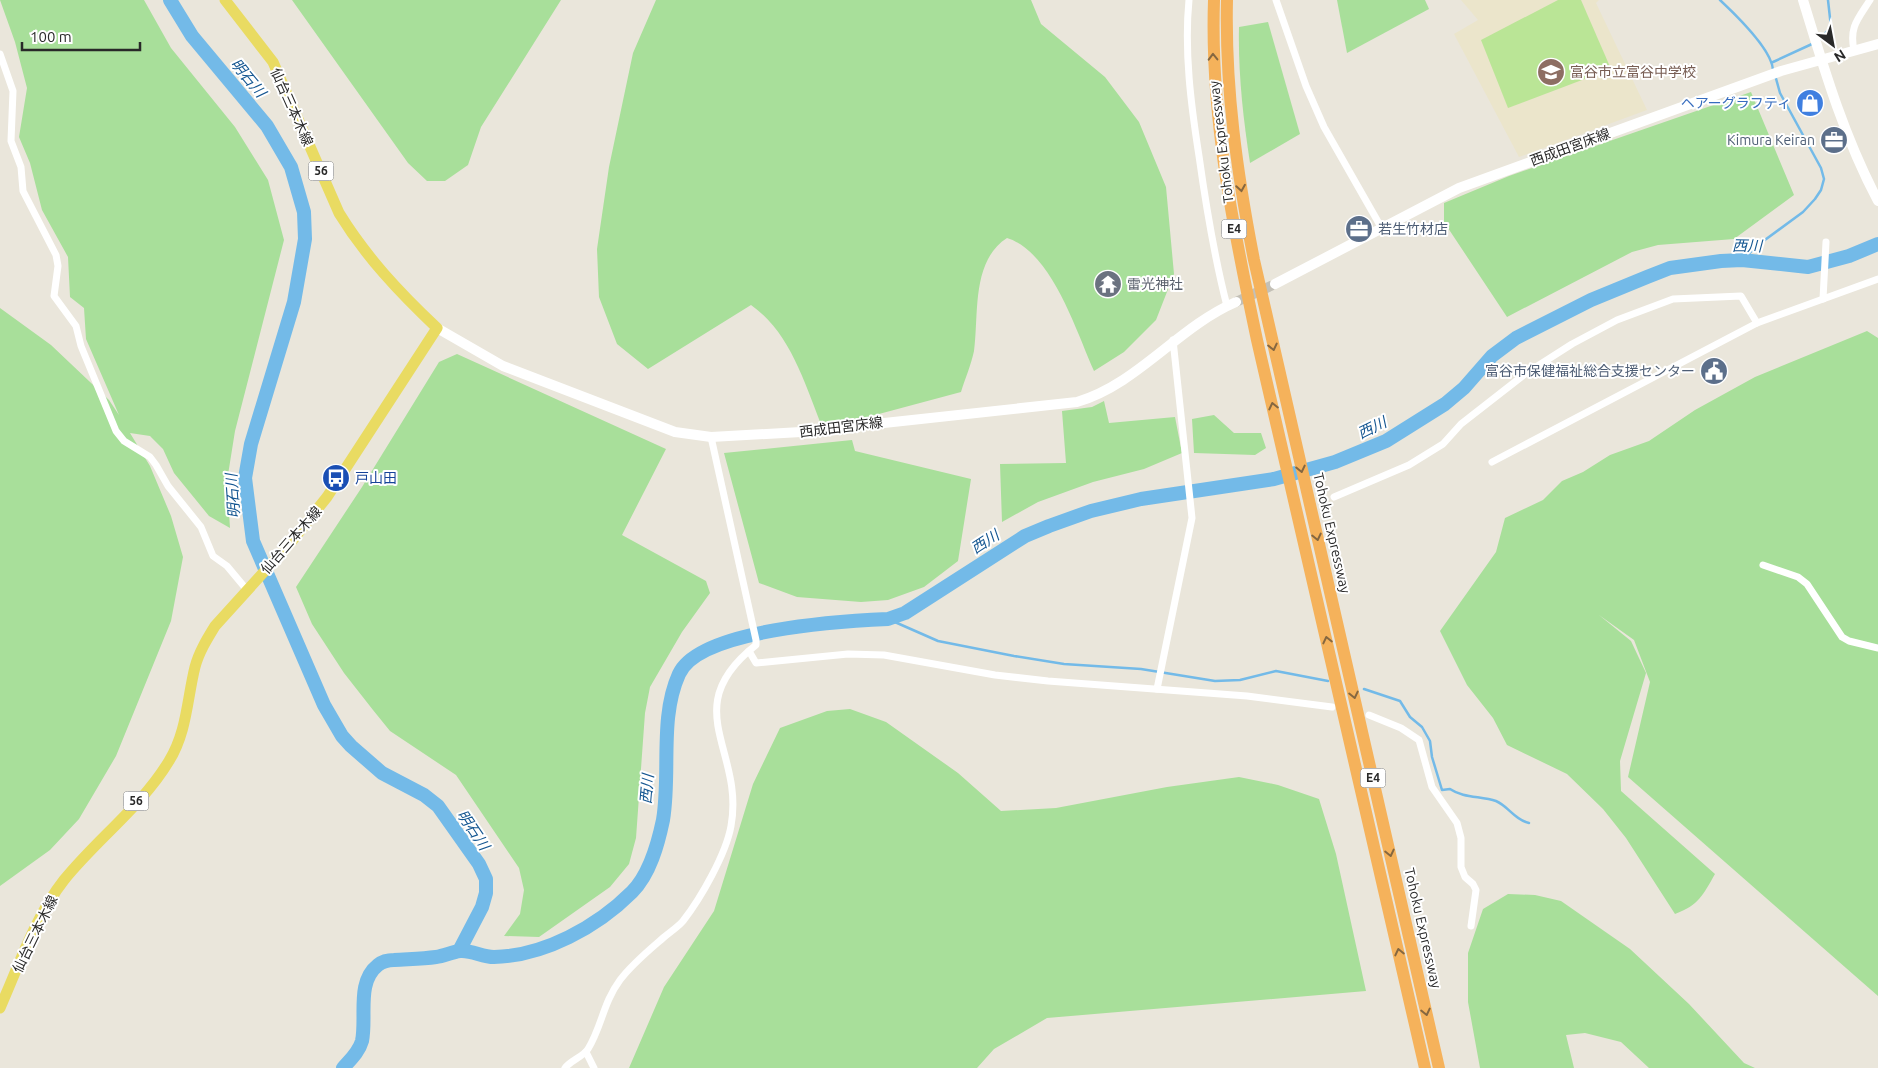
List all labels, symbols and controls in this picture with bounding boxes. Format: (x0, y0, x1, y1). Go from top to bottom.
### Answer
scale bar (22, 20, 140, 52)
north arrow (1808, 20, 1858, 70)
text: 100 m (30, 28, 72, 45)
text: N (1831, 46, 1849, 66)
one-way arrow (1208, 53, 1218, 60)
water label: 明石川 (227, 55, 271, 102)
school or university icon: 富谷市立富谷中学校 (1536, 57, 1566, 87)
place label: 富谷市立富谷中学校 (1570, 64, 1696, 80)
street label: 仙台三本木線 (268, 65, 316, 149)
street label: Tohoku Expressway (1206, 80, 1236, 204)
shop icon: ヘアーグラフティ (1795, 88, 1825, 118)
place label: ヘアーグラフティ (1681, 95, 1791, 111)
street label: 西成田宮床線 (1528, 125, 1612, 169)
office icon: Kimura Keiran (1819, 125, 1849, 155)
place label: Kimura Keiran (1727, 132, 1815, 148)
road number: 56 (308, 162, 334, 180)
one-way arrow (1235, 184, 1245, 192)
office icon: 若生竹材店 (1344, 214, 1374, 244)
road number: E4 (1222, 220, 1246, 238)
place label: 若生竹材店 (1378, 221, 1448, 237)
water label: 西川 (1732, 237, 1764, 254)
temple icon: 雷光神社 (1093, 269, 1123, 299)
place label: 雷光神社 (1127, 276, 1183, 292)
one-way arrow (1267, 343, 1278, 352)
public building icon: 富谷市保健福祉総合支援センター (1699, 356, 1729, 386)
place label: 富谷市保健福祉総合支援センター (1485, 363, 1695, 379)
one-way arrow (1268, 402, 1279, 411)
water label: 西川 (1355, 412, 1391, 442)
street label: 西成田宮床線 (798, 414, 884, 440)
bus stop icon: 戸山田 (321, 463, 351, 493)
one-way arrow (1296, 465, 1306, 474)
place label: 戸山田 (355, 470, 397, 486)
water label: 明石川 (222, 471, 243, 519)
street label: Tohoku Expressway (1310, 471, 1354, 595)
street label: 仙台三本木線 (257, 503, 325, 577)
water label: 西川 (968, 525, 1004, 557)
one-way arrow (1311, 532, 1322, 541)
one-way arrow (1322, 636, 1333, 645)
one-way arrow (1348, 690, 1359, 699)
road number: E4 (1360, 768, 1386, 788)
water label: 西川 (637, 771, 656, 805)
road number: 56 (124, 791, 148, 810)
water label: 明石川 (454, 806, 494, 855)
one-way arrow (1384, 849, 1395, 858)
street label: Tohoku Expressway (1401, 866, 1445, 990)
street label: 仙台三本木線 (9, 893, 61, 975)
one-way arrow (1394, 948, 1405, 957)
one-way arrow (1420, 1007, 1431, 1016)

